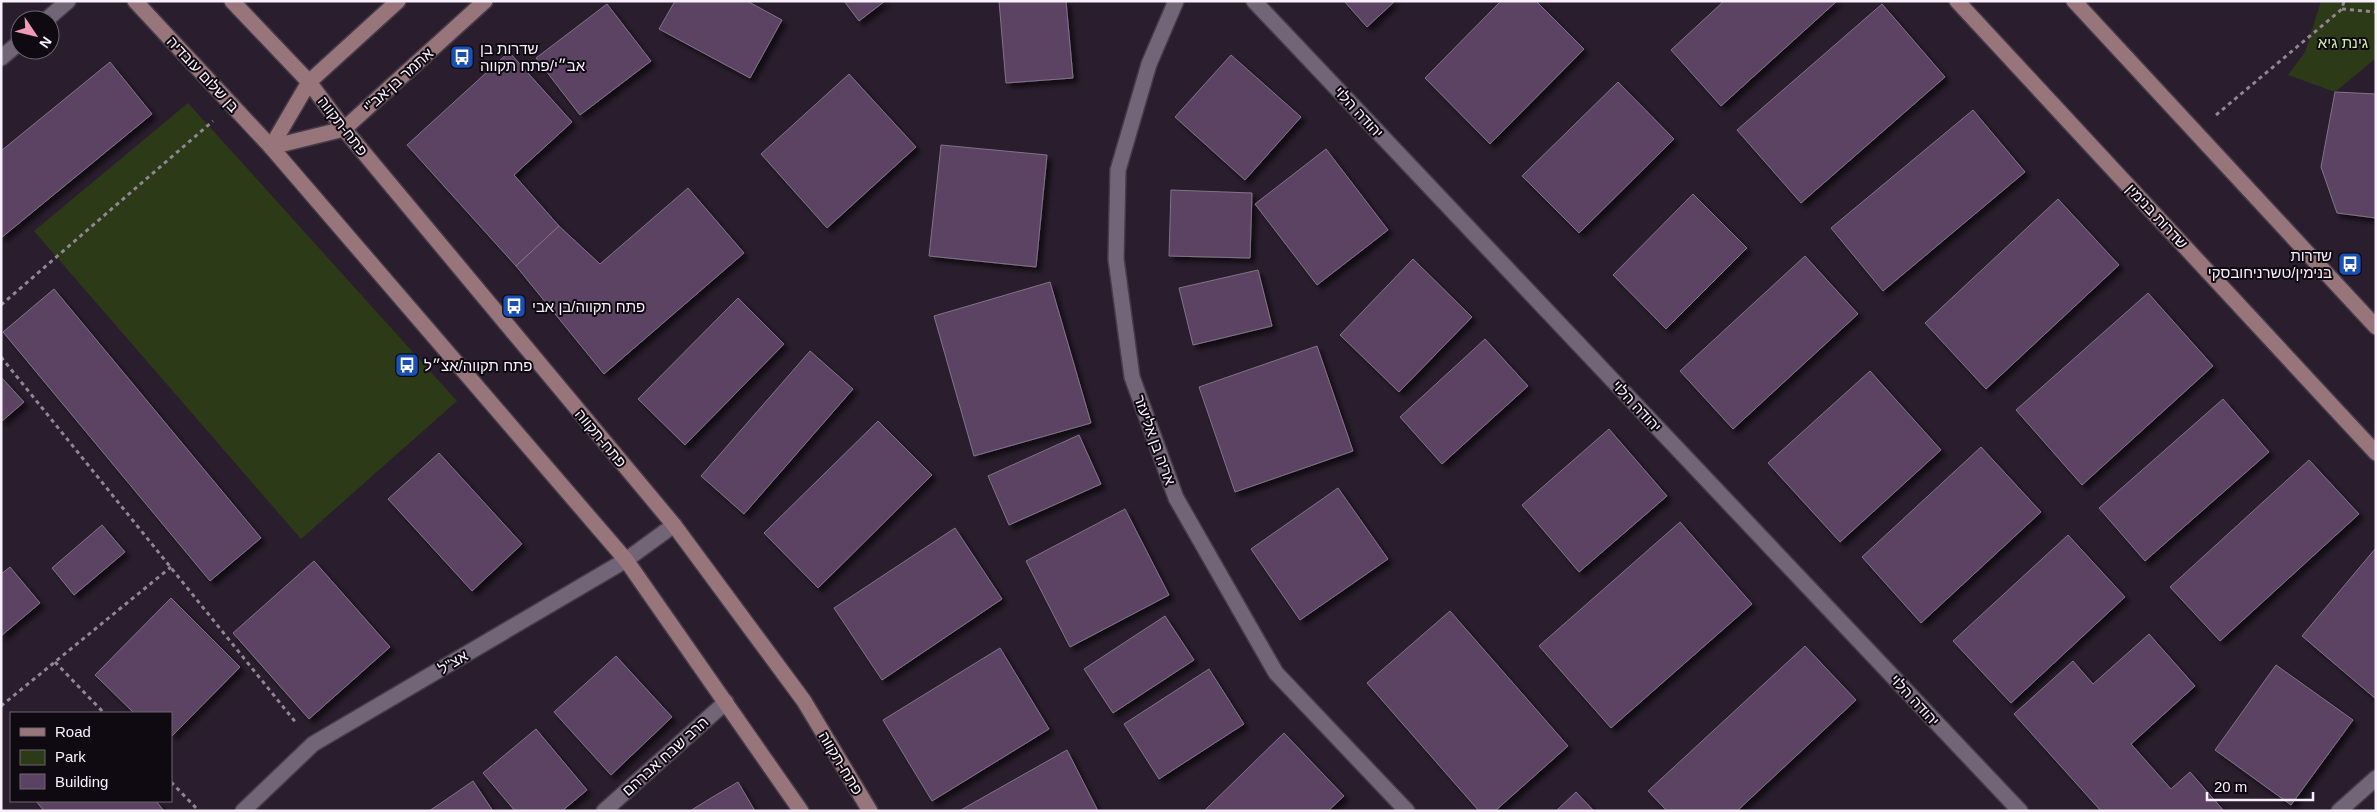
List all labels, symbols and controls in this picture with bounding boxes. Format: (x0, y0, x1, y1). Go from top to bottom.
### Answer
north arrow (10, 10, 60, 60)
street label: בן שלום עובדיה (164, 33, 242, 115)
text: N (36, 34, 55, 51)
park label: גינת גיא (2318, 34, 2368, 51)
place label: שדרות בן אב״י/פתח תקווה (480, 40, 586, 74)
street label: אתמר בן-אב"י (360, 44, 437, 116)
bus stop icon: שדרות בן אב״י/פתח תקווה (449, 44, 475, 70)
street label: יהודה הלוי (1331, 83, 1387, 141)
street label: פתח-תקווה (315, 93, 371, 159)
street label: שדרות בנימין (2123, 180, 2191, 252)
place label: שדרות בנימין/טשרניחובסקי (2208, 247, 2332, 281)
bus stop icon: שדרות בנימין/טשרניחובסקי (2337, 251, 2363, 277)
bus stop icon: פתח תקווה/בן אבי (501, 293, 527, 319)
place label: פתח תקווה/בן אבי (532, 298, 645, 315)
bus stop icon: פתח תקווה/אצ״ל (394, 352, 420, 378)
place label: פתח תקווה/אצ״ל (424, 357, 533, 374)
street label: יהודה הלוי (1609, 377, 1665, 435)
street label: אריה בן אליעזר (1131, 393, 1179, 488)
street label: פתח-תקווה (572, 405, 630, 471)
street label: אצ"ל (435, 646, 471, 677)
street label: יהודה הלוי (1887, 671, 1943, 729)
legend (10, 712, 172, 802)
street label: הרב שבח אברהם (619, 713, 711, 799)
text: Road (55, 723, 91, 740)
street label: פתח-תקווה (816, 728, 866, 798)
text: Park (55, 748, 86, 765)
scale bar (2207, 770, 2313, 802)
text: Building (55, 773, 108, 790)
text: 20 m (2214, 778, 2247, 795)

